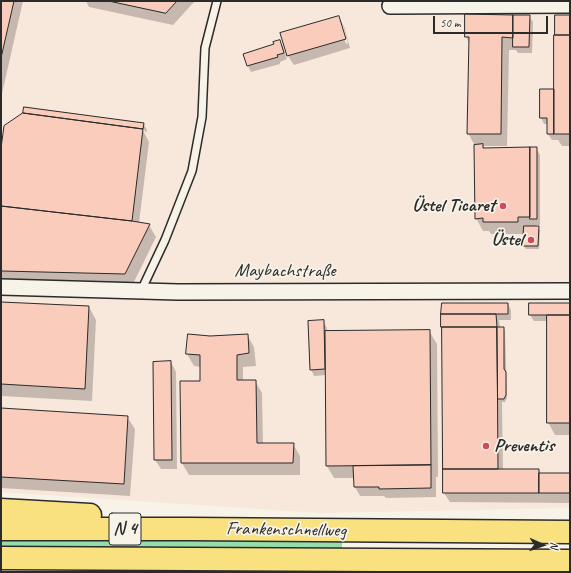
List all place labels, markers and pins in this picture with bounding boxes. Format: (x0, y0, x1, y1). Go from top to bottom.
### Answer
place label: Üstel Ticaret (412, 195, 495, 217)
marker: Üstel Ticaret (498, 201, 508, 211)
place label: Üstel (491, 229, 523, 251)
marker: Üstel (526, 235, 536, 245)
place label: Preventis (494, 435, 554, 457)
marker: Preventis (481, 441, 491, 451)

